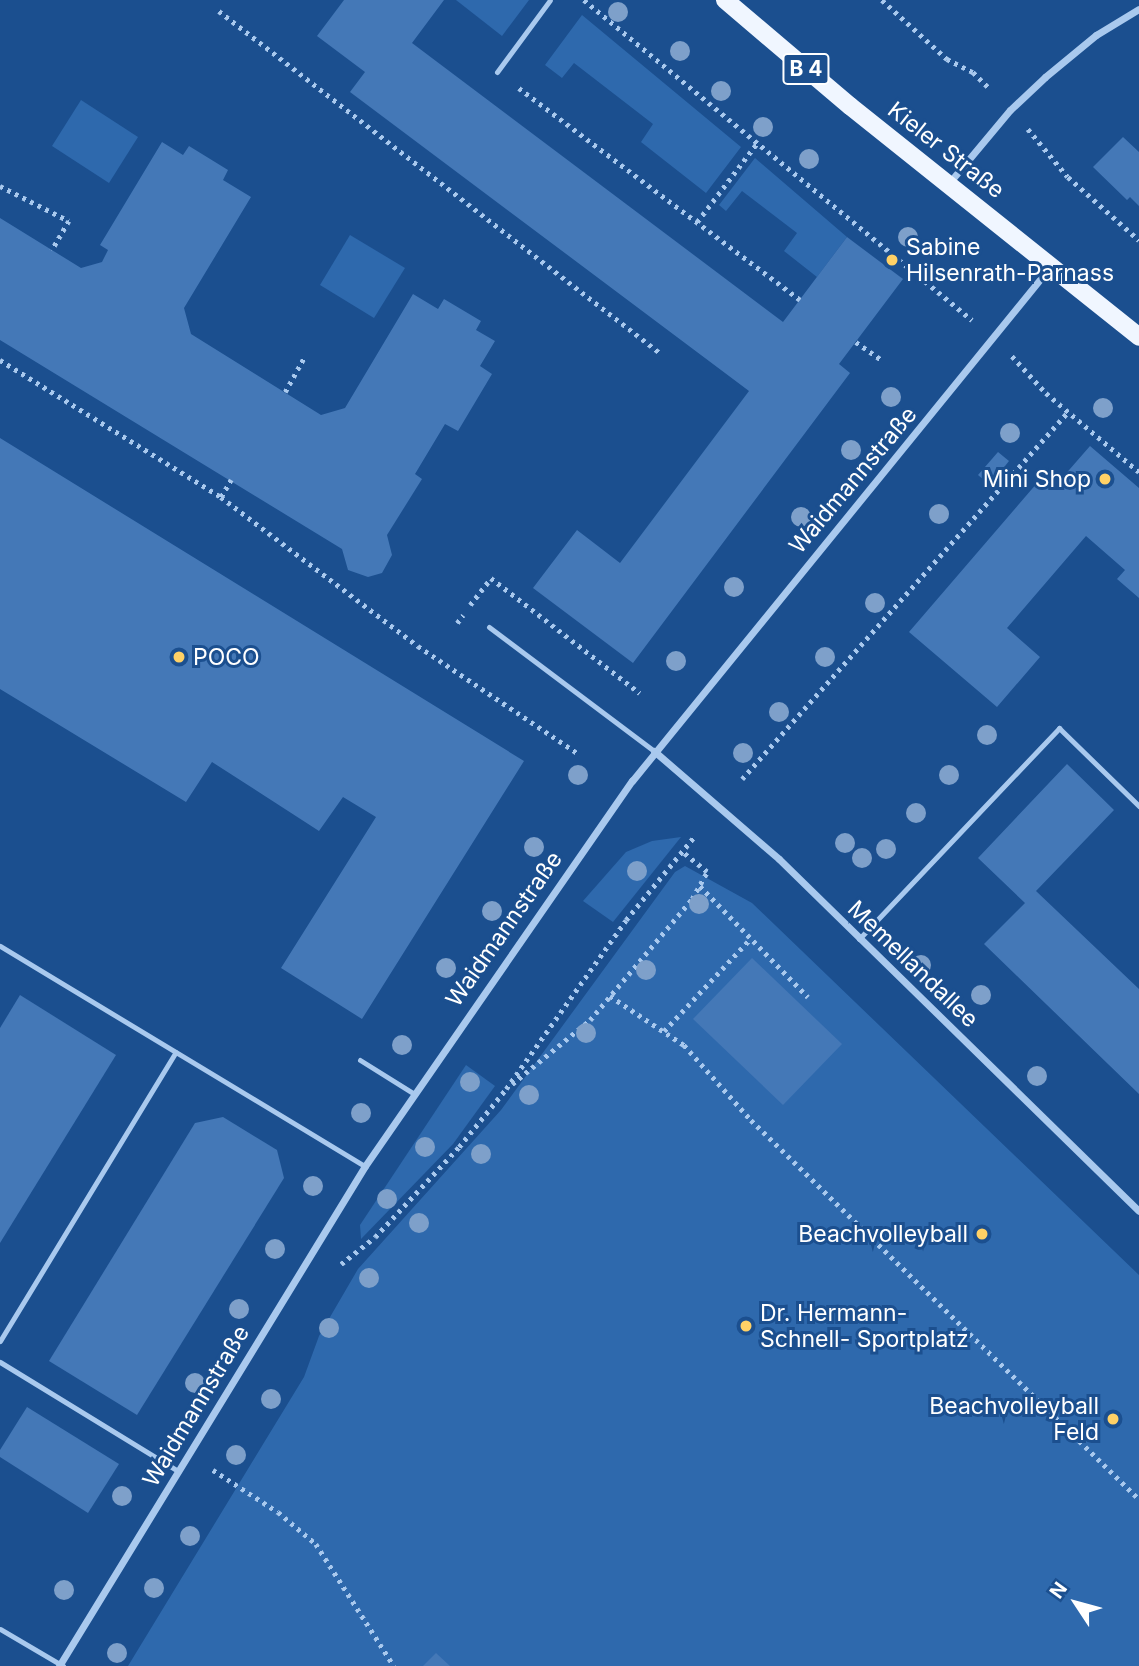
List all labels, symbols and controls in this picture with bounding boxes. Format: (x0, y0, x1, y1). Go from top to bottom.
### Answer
road number: B 4 (782, 52, 830, 86)
street label: Kieler Straße (882, 96, 1010, 204)
place label: Sabine Hilsenrath-Parnass (906, 233, 1114, 287)
marker: Sabine Hilsenrath-Parnass (884, 252, 900, 268)
street label: Waidmannstraße (784, 401, 922, 559)
place label: Mini Shop (983, 465, 1091, 493)
marker: Mini Shop (1097, 471, 1113, 487)
place label: POCO (193, 643, 260, 671)
marker: POCO (171, 649, 187, 665)
street label: Waidmannstraße (440, 846, 568, 1012)
street label: Memellandallee (842, 895, 984, 1033)
place label: Beachvolleyball (798, 1220, 968, 1248)
marker: Beachvolleyball (974, 1226, 990, 1242)
place label: Dr. Hermann- Schnell- Sportplatz (760, 1299, 969, 1353)
marker: Dr. Hermann- Schnell- Sportplatz (738, 1318, 754, 1334)
street label: Waidmannstraße (137, 1320, 255, 1492)
place label: Beachvolleyball Feld (929, 1392, 1099, 1446)
marker: Beachvolleyball Feld (1105, 1411, 1121, 1427)
north arrow (1041, 1568, 1111, 1638)
text: N (1045, 1578, 1072, 1603)

